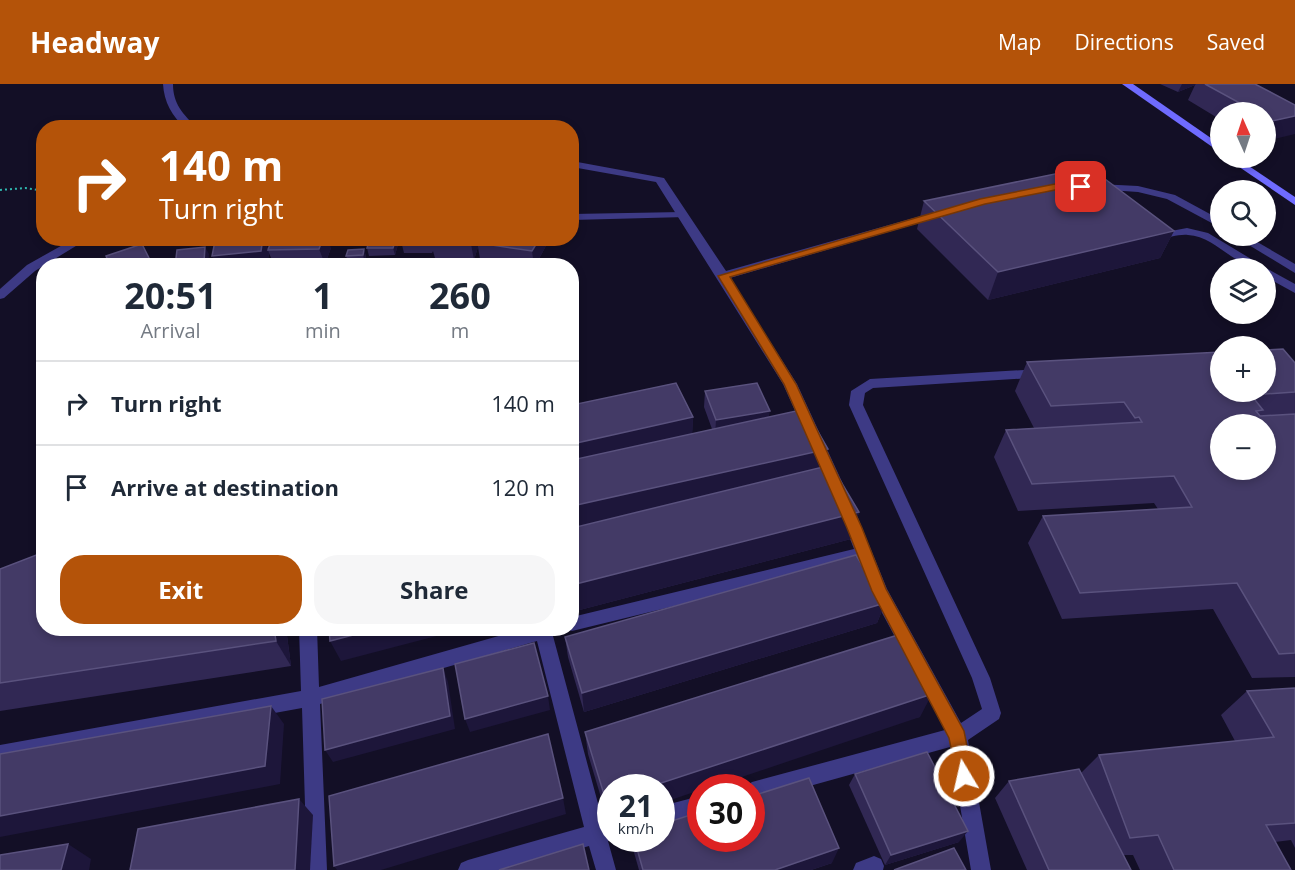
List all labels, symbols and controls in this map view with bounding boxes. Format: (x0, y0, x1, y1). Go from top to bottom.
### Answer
text: Headway (30, 23, 159, 61)
text: Map (998, 28, 1041, 56)
text: Directions (1074, 28, 1174, 56)
text: Saved (1207, 28, 1265, 56)
north arrow (1210, 102, 1276, 168)
map controls (1210, 102, 1276, 480)
text: 140 m (159, 136, 283, 193)
icon: right (60, 144, 138, 222)
pin (1055, 161, 1106, 212)
icon: arrive (1064, 170, 1097, 203)
button: search (1210, 180, 1276, 246)
text: Turn right (159, 190, 284, 227)
button: layers (1210, 258, 1276, 324)
text: 20:51 (124, 271, 217, 320)
text: 1 (313, 271, 333, 320)
text: 260 (429, 271, 491, 320)
text: Arrival (140, 317, 201, 344)
text: min (305, 317, 341, 344)
text: m (451, 317, 469, 344)
button: + (1210, 336, 1276, 402)
icon: right (60, 387, 93, 420)
text: Turn right (111, 388, 222, 418)
text: 140 m (491, 388, 555, 418)
button: − (1210, 414, 1276, 480)
icon: arrive (60, 471, 93, 504)
text: Arrive at destination (111, 472, 339, 502)
text: 120 m (491, 472, 555, 502)
button: Exit (60, 555, 302, 624)
button: Share (314, 555, 555, 624)
position arrow (932, 744, 996, 808)
speed limit sign: 30 (687, 774, 765, 852)
text: 21 (619, 785, 653, 826)
text: km/h (618, 818, 654, 838)

